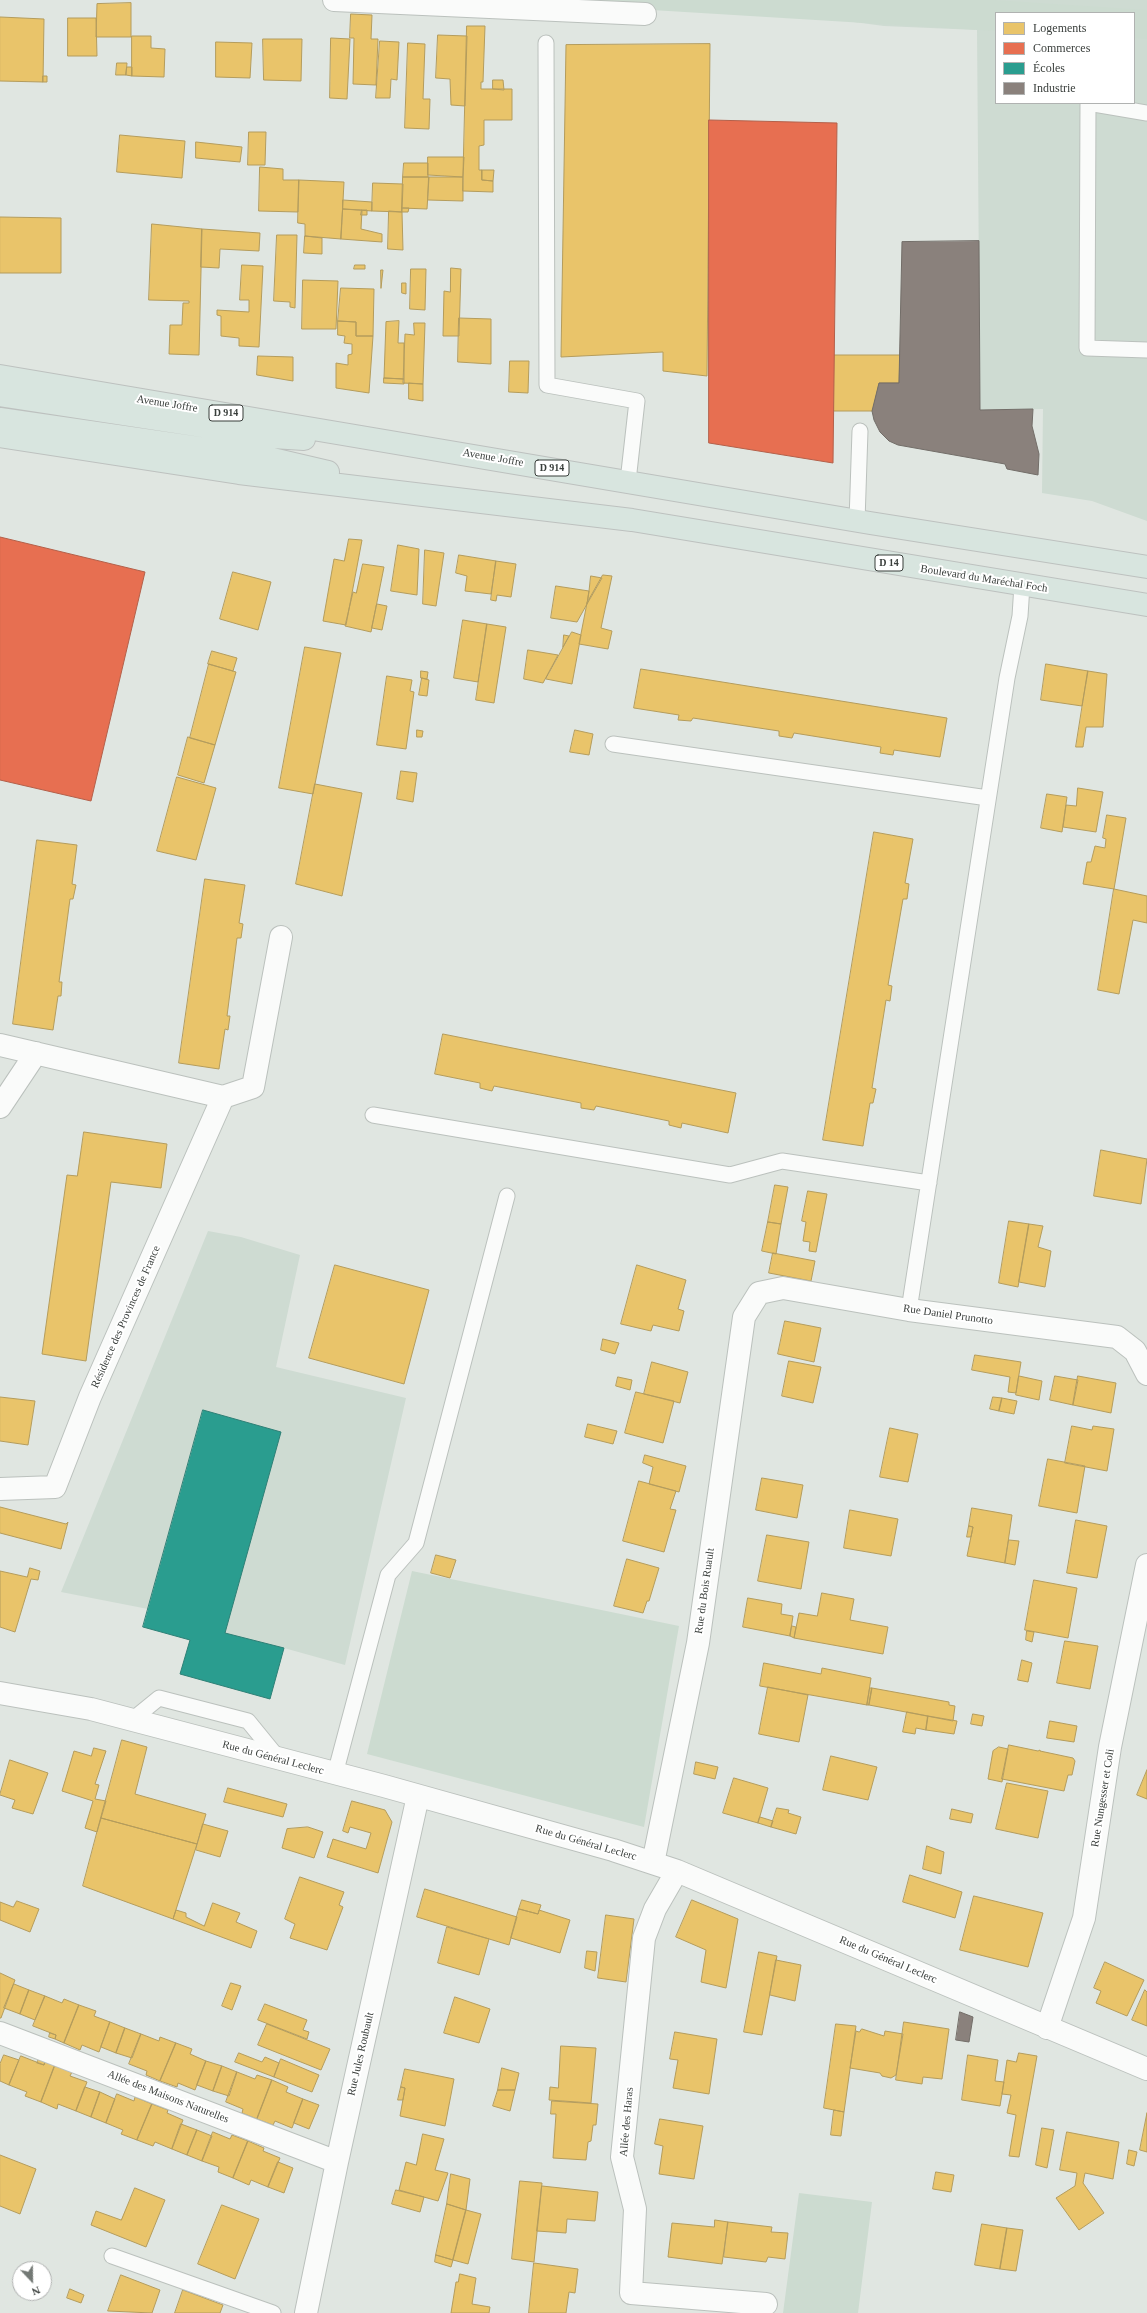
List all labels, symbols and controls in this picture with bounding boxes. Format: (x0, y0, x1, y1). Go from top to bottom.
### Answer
legend (995, 12, 1135, 104)
text: Logements (1033, 21, 1086, 35)
text: Commerces (1033, 41, 1090, 55)
text: Écoles (1033, 61, 1065, 75)
text: Industrie (1033, 81, 1076, 95)
street label: Avenue Joffre (136, 393, 198, 415)
road number: D 914 (209, 405, 243, 421)
street label: Avenue Joffre (462, 446, 524, 470)
road number: D 914 (535, 460, 569, 476)
road number: D 14 (875, 555, 903, 571)
street label: Boulevard du Maréchal Foch (919, 562, 1049, 596)
street label: Résidence des Provinces de France (89, 1244, 163, 1390)
street label: Rue Daniel Prunotto (902, 1302, 994, 1328)
street label: Rue du Bois Ruault (692, 1547, 718, 1635)
street label: Rue du Général Leclerc (221, 1738, 325, 1778)
street label: Rue Nungesser et Coli (1089, 1748, 1117, 1848)
street label: Rue du Général Leclerc (534, 1822, 638, 1864)
street label: Rue du Général Leclerc (837, 1933, 939, 1987)
street label: Rue Jules Roubault (345, 2011, 377, 2097)
street label: Allée des Maisons Naturelles (105, 2068, 231, 2126)
street label: Allée des Haras (617, 2087, 637, 2157)
north arrow (12, 2261, 52, 2301)
text: N (30, 2284, 42, 2298)

